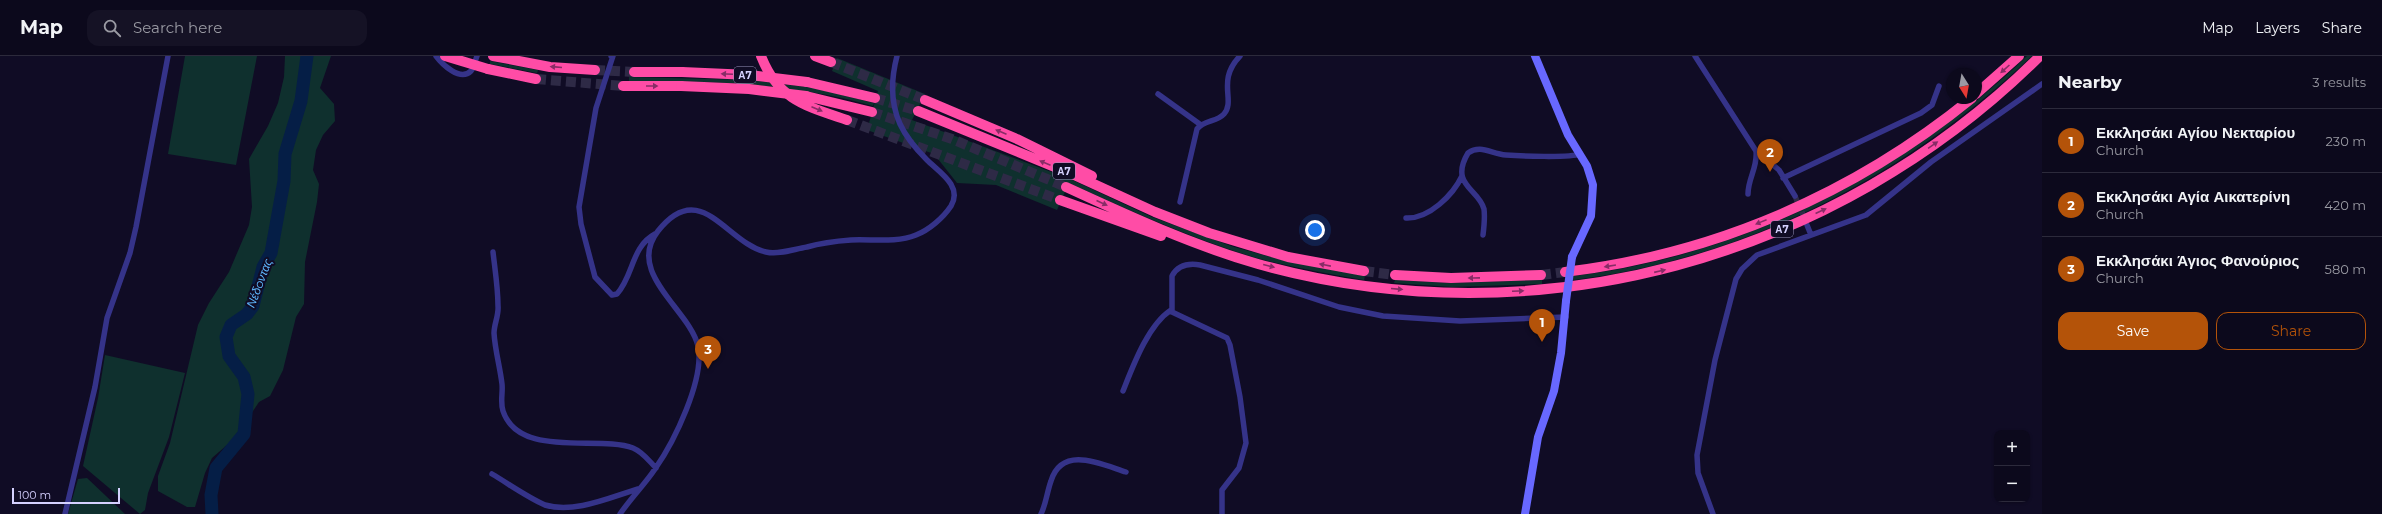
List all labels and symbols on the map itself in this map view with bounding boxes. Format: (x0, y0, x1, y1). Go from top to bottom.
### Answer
one-way arrow (550, 64, 562, 70)
one-way arrow (2000, 65, 2010, 74)
road number: Α7 (734, 67, 756, 83)
north arrow (1946, 68, 1982, 104)
one-way arrow (721, 70, 733, 77)
one-way arrow (646, 83, 659, 89)
one-way arrow (811, 107, 823, 113)
one-way arrow (994, 128, 1006, 134)
pin: 2 (1757, 139, 1783, 172)
one-way arrow (1928, 141, 1938, 149)
one-way arrow (1038, 159, 1050, 165)
road number: Α7 (1053, 163, 1075, 179)
one-way arrow (1096, 200, 1108, 207)
one-way arrow (1816, 208, 1827, 214)
your location (1305, 220, 1325, 240)
one-way arrow (1754, 220, 1766, 226)
road number: Α7 (1771, 221, 1793, 237)
water label: Νέδoντας (243, 256, 275, 310)
one-way arrow (1319, 261, 1332, 267)
one-way arrow (1604, 263, 1616, 269)
one-way arrow (1263, 264, 1276, 270)
one-way arrow (1654, 267, 1666, 273)
one-way arrow (1467, 275, 1480, 281)
one-way arrow (1391, 286, 1403, 293)
one-way arrow (1512, 287, 1524, 294)
pin: 1 (1529, 309, 1555, 342)
pin: 3 (695, 336, 721, 369)
scale bar (12, 486, 120, 505)

